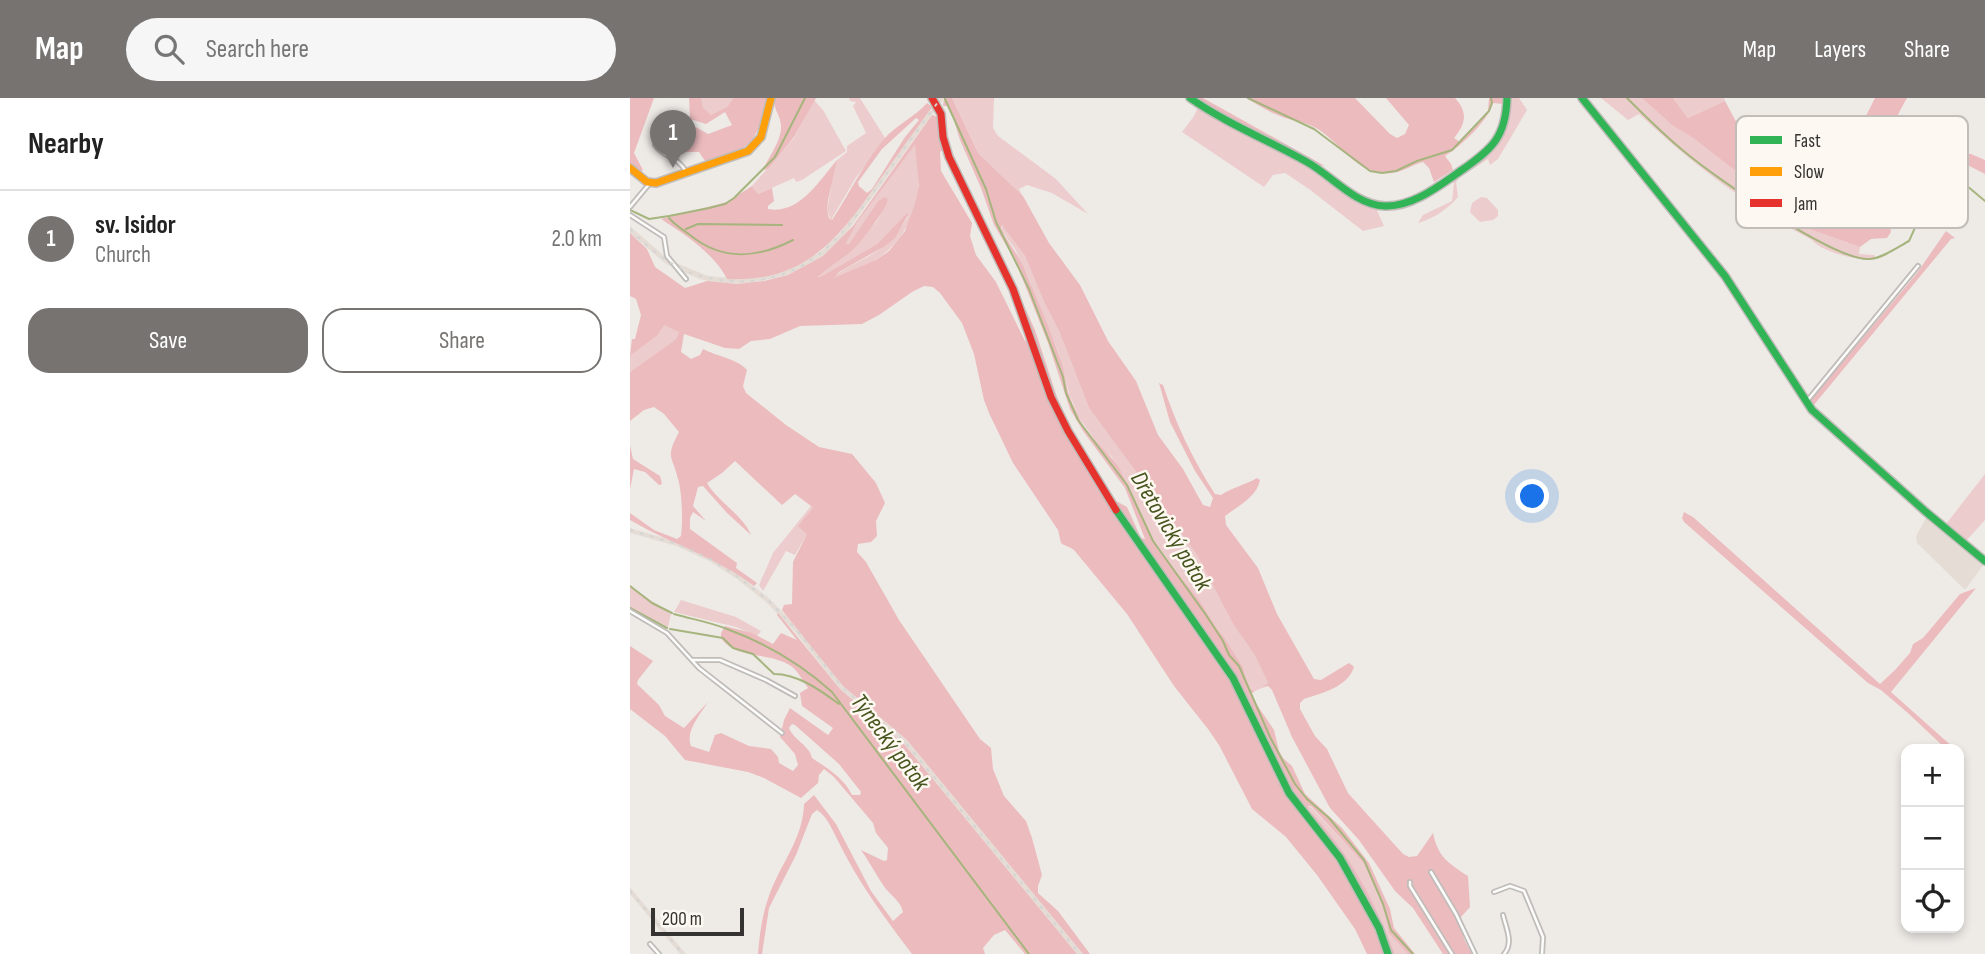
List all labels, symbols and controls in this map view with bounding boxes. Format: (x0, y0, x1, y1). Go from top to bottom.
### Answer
search box (126, 18, 616, 81)
text: Map (35, 29, 84, 69)
icon: search (150, 30, 188, 68)
text: Search here (206, 34, 309, 65)
text: Map (1743, 35, 1776, 64)
text: Layers (1814, 35, 1866, 64)
text: Share (1904, 35, 1950, 64)
pin: 1 (650, 110, 696, 168)
legend (1736, 116, 1968, 228)
text: Nearby (28, 126, 104, 162)
text: Fast (1794, 130, 1821, 153)
text: Slow (1794, 161, 1824, 184)
text: Jam (1793, 193, 1817, 216)
text: sv. Isidor (95, 210, 176, 241)
text: 1 (46, 225, 56, 253)
text: 2.0 km (551, 225, 602, 253)
text: Church (95, 241, 151, 269)
button: Save (28, 308, 308, 373)
button: Share (322, 308, 602, 373)
water label: Dřetovický potok (1124, 466, 1218, 597)
your location (1515, 479, 1549, 513)
water label: Týnecký potok (844, 688, 936, 797)
map controls (1901, 744, 1964, 933)
button: + (1901, 744, 1964, 807)
button: − (1901, 807, 1964, 870)
button: locate (1901, 870, 1964, 933)
scale bar (651, 905, 744, 937)
text: 200 m (662, 908, 702, 931)

